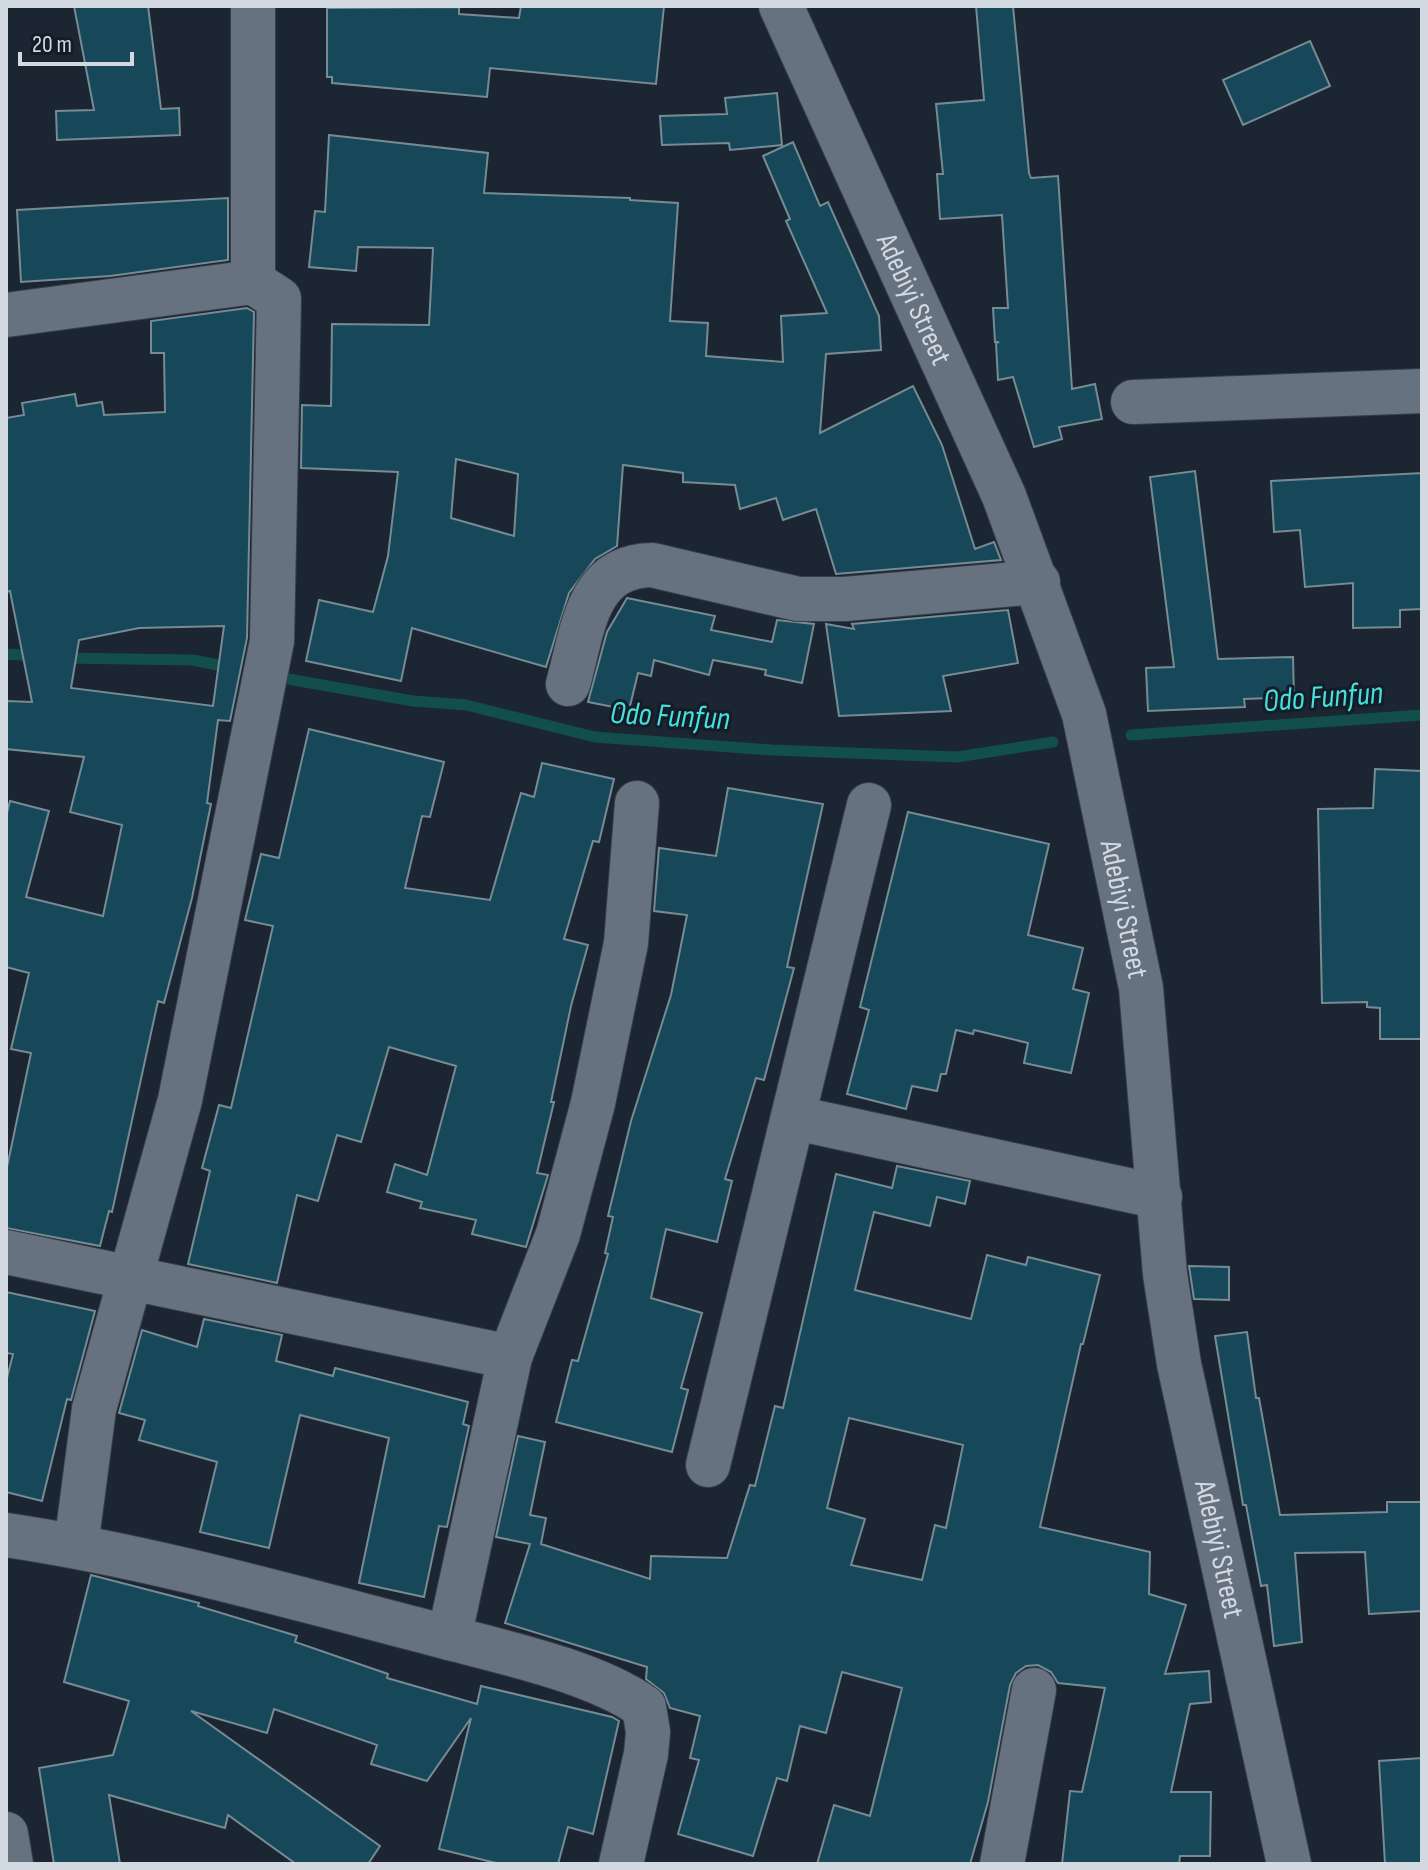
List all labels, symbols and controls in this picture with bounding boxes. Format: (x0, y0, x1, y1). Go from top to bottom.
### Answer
scale bar (20, 16, 132, 66)
text: 20 m (32, 30, 72, 59)
street label: Adebiyi Street (868, 227, 959, 371)
water label: Odo Funfun (1262, 674, 1384, 721)
water label: Odo Funfun (609, 694, 731, 739)
street label: Adebiyi Street (1092, 836, 1156, 982)
street label: Adebiyi Street (1186, 1476, 1251, 1622)

